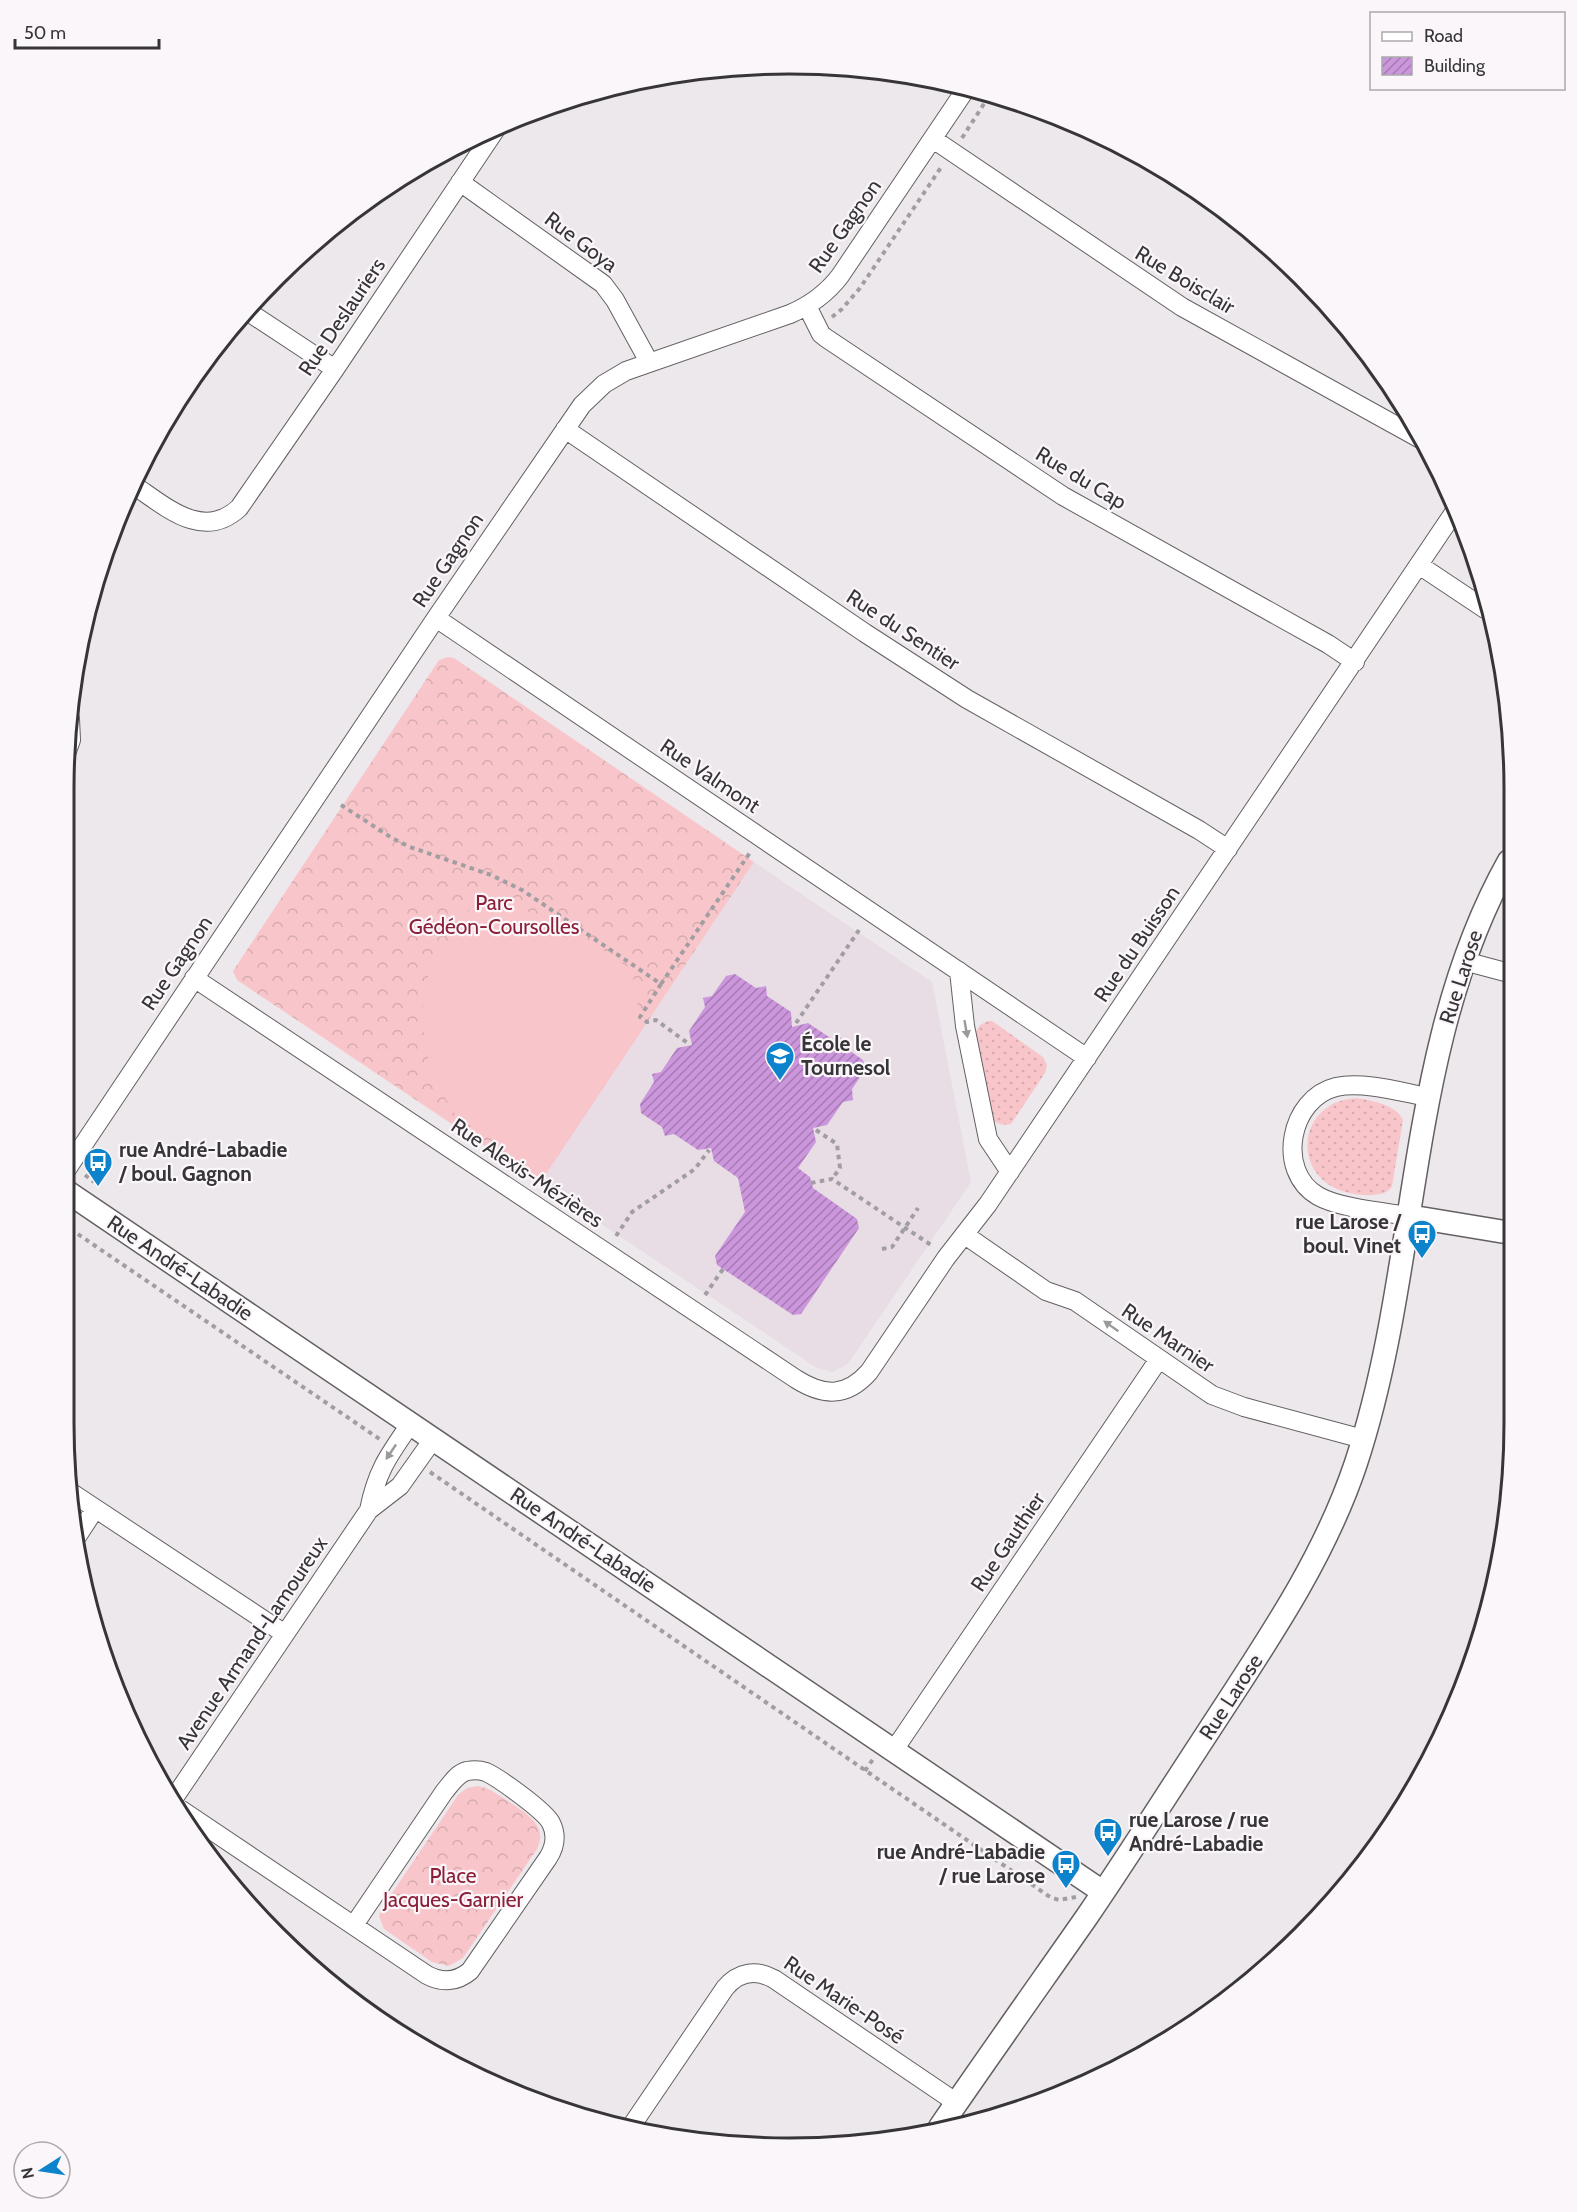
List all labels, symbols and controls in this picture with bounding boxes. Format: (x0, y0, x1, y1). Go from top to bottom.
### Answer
scale bar (15, 12, 159, 50)
legend (1370, 12, 1565, 90)
text: 50 m (24, 22, 66, 44)
text: Road (1424, 25, 1463, 47)
text: Building (1424, 55, 1486, 77)
street label: Rue Gagnon (803, 174, 886, 277)
street label: Rue Goya (540, 206, 623, 277)
street label: Rue Boisclair (1131, 240, 1240, 319)
street label: Rue Deslauriers (293, 253, 390, 380)
street label: Rue du Cap (1032, 441, 1131, 514)
street label: Rue Gagnon (407, 508, 488, 612)
street label: Rue du Sentier (842, 584, 965, 676)
street label: Rue Valmont (656, 733, 765, 818)
street label: Rue du Buisson (1089, 881, 1185, 1007)
park label: Parc Gédéon-Coursolles (409, 890, 580, 939)
street label: Rue Gagnon (136, 911, 217, 1015)
street label: Rue Larose (1434, 927, 1487, 1027)
one-way arrow (962, 1020, 971, 1039)
place label: École le Tournesol (801, 1031, 891, 1080)
school or university icon: École le Tournesol (764, 1040, 796, 1082)
street label: Rue Alexis-Mézières (447, 1113, 608, 1233)
place label: rue André-Labadie / boul. Gagnon (118, 1137, 288, 1186)
bus stop icon: rue André-Labadie / boul. Gagnon (82, 1146, 114, 1188)
place label: rue Larose / boul. Vinet (1295, 1209, 1402, 1258)
street label: Rue André-Labadie (103, 1210, 258, 1326)
bus stop icon: rue Larose / boul. Vinet (1406, 1218, 1438, 1260)
street label: Rue Marnier (1117, 1298, 1220, 1378)
one-way arrow (1103, 1321, 1119, 1332)
one-way arrow (386, 1444, 397, 1461)
street label: Rue André-Labadie (506, 1482, 661, 1598)
street label: Rue Gauthier (965, 1487, 1050, 1596)
street label: Avenue Armand-Lamoureux (171, 1532, 332, 1754)
street label: Rue Larose (1194, 1649, 1268, 1744)
place label: rue Larose / rue André-Labadie (1129, 1807, 1269, 1856)
bus stop icon: rue Larose / rue André-Labadie (1092, 1816, 1124, 1858)
place label: rue André-Labadie / rue Larose (877, 1839, 1045, 1888)
bus stop icon: rue André-Labadie / rue Larose (1050, 1848, 1082, 1890)
park label: Place Jacques-Garnier (382, 1863, 523, 1912)
street label: Rue Marie-Posé (780, 1950, 909, 2049)
north arrow (12, 2140, 72, 2200)
text: N (17, 2166, 38, 2181)

